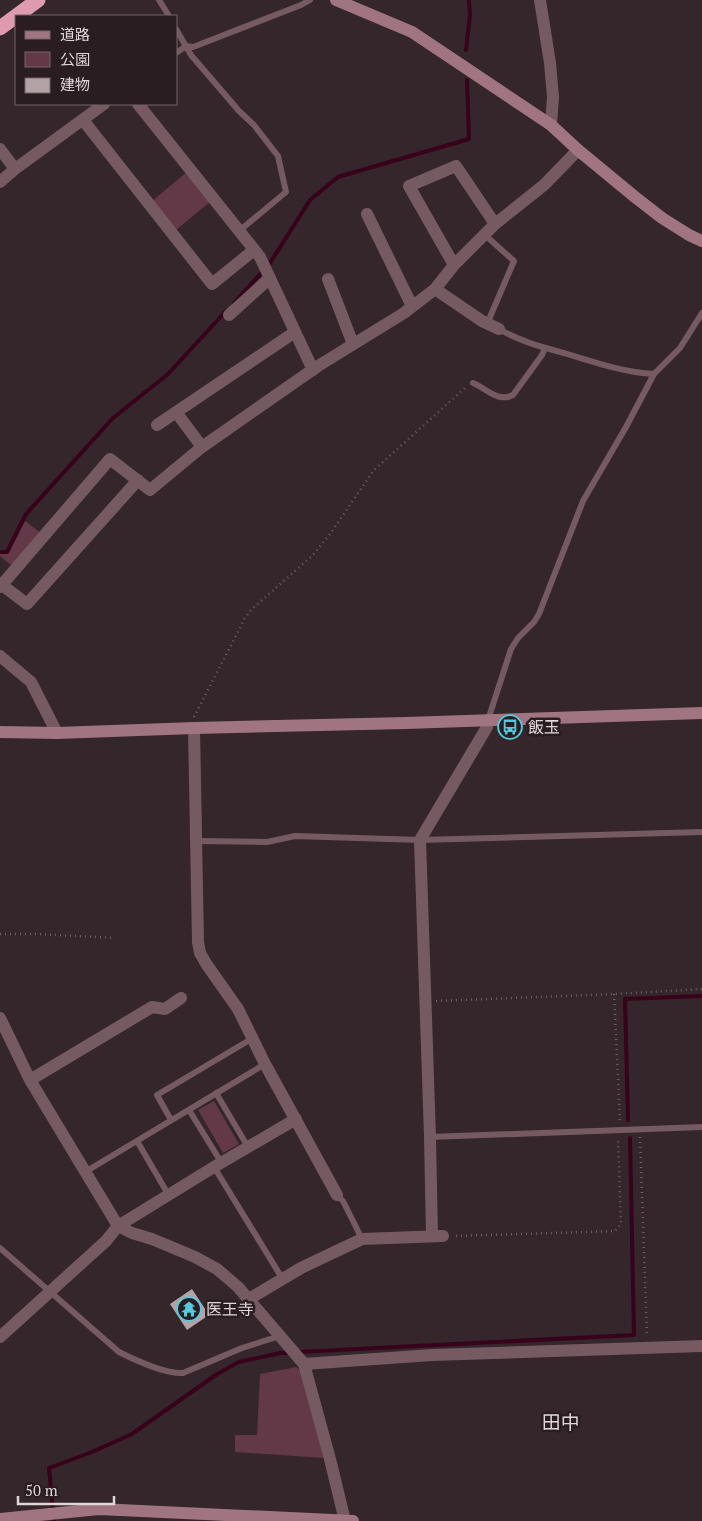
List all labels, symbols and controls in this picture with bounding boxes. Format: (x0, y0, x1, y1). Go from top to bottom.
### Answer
legend (15, 15, 178, 105)
text: 道路 (60, 24, 90, 44)
text: 公園 (60, 49, 90, 69)
text: 建物 (60, 74, 90, 94)
bus stop icon: 飯玉 (497, 714, 523, 740)
place label: 飯玉 (528, 716, 560, 738)
temple icon: 医王寺 (176, 1296, 202, 1322)
place label: 医王寺 (206, 1298, 254, 1320)
district label: 田中 (542, 1409, 580, 1434)
scale bar (18, 1474, 114, 1506)
text: 50 m (25, 1480, 58, 1500)

